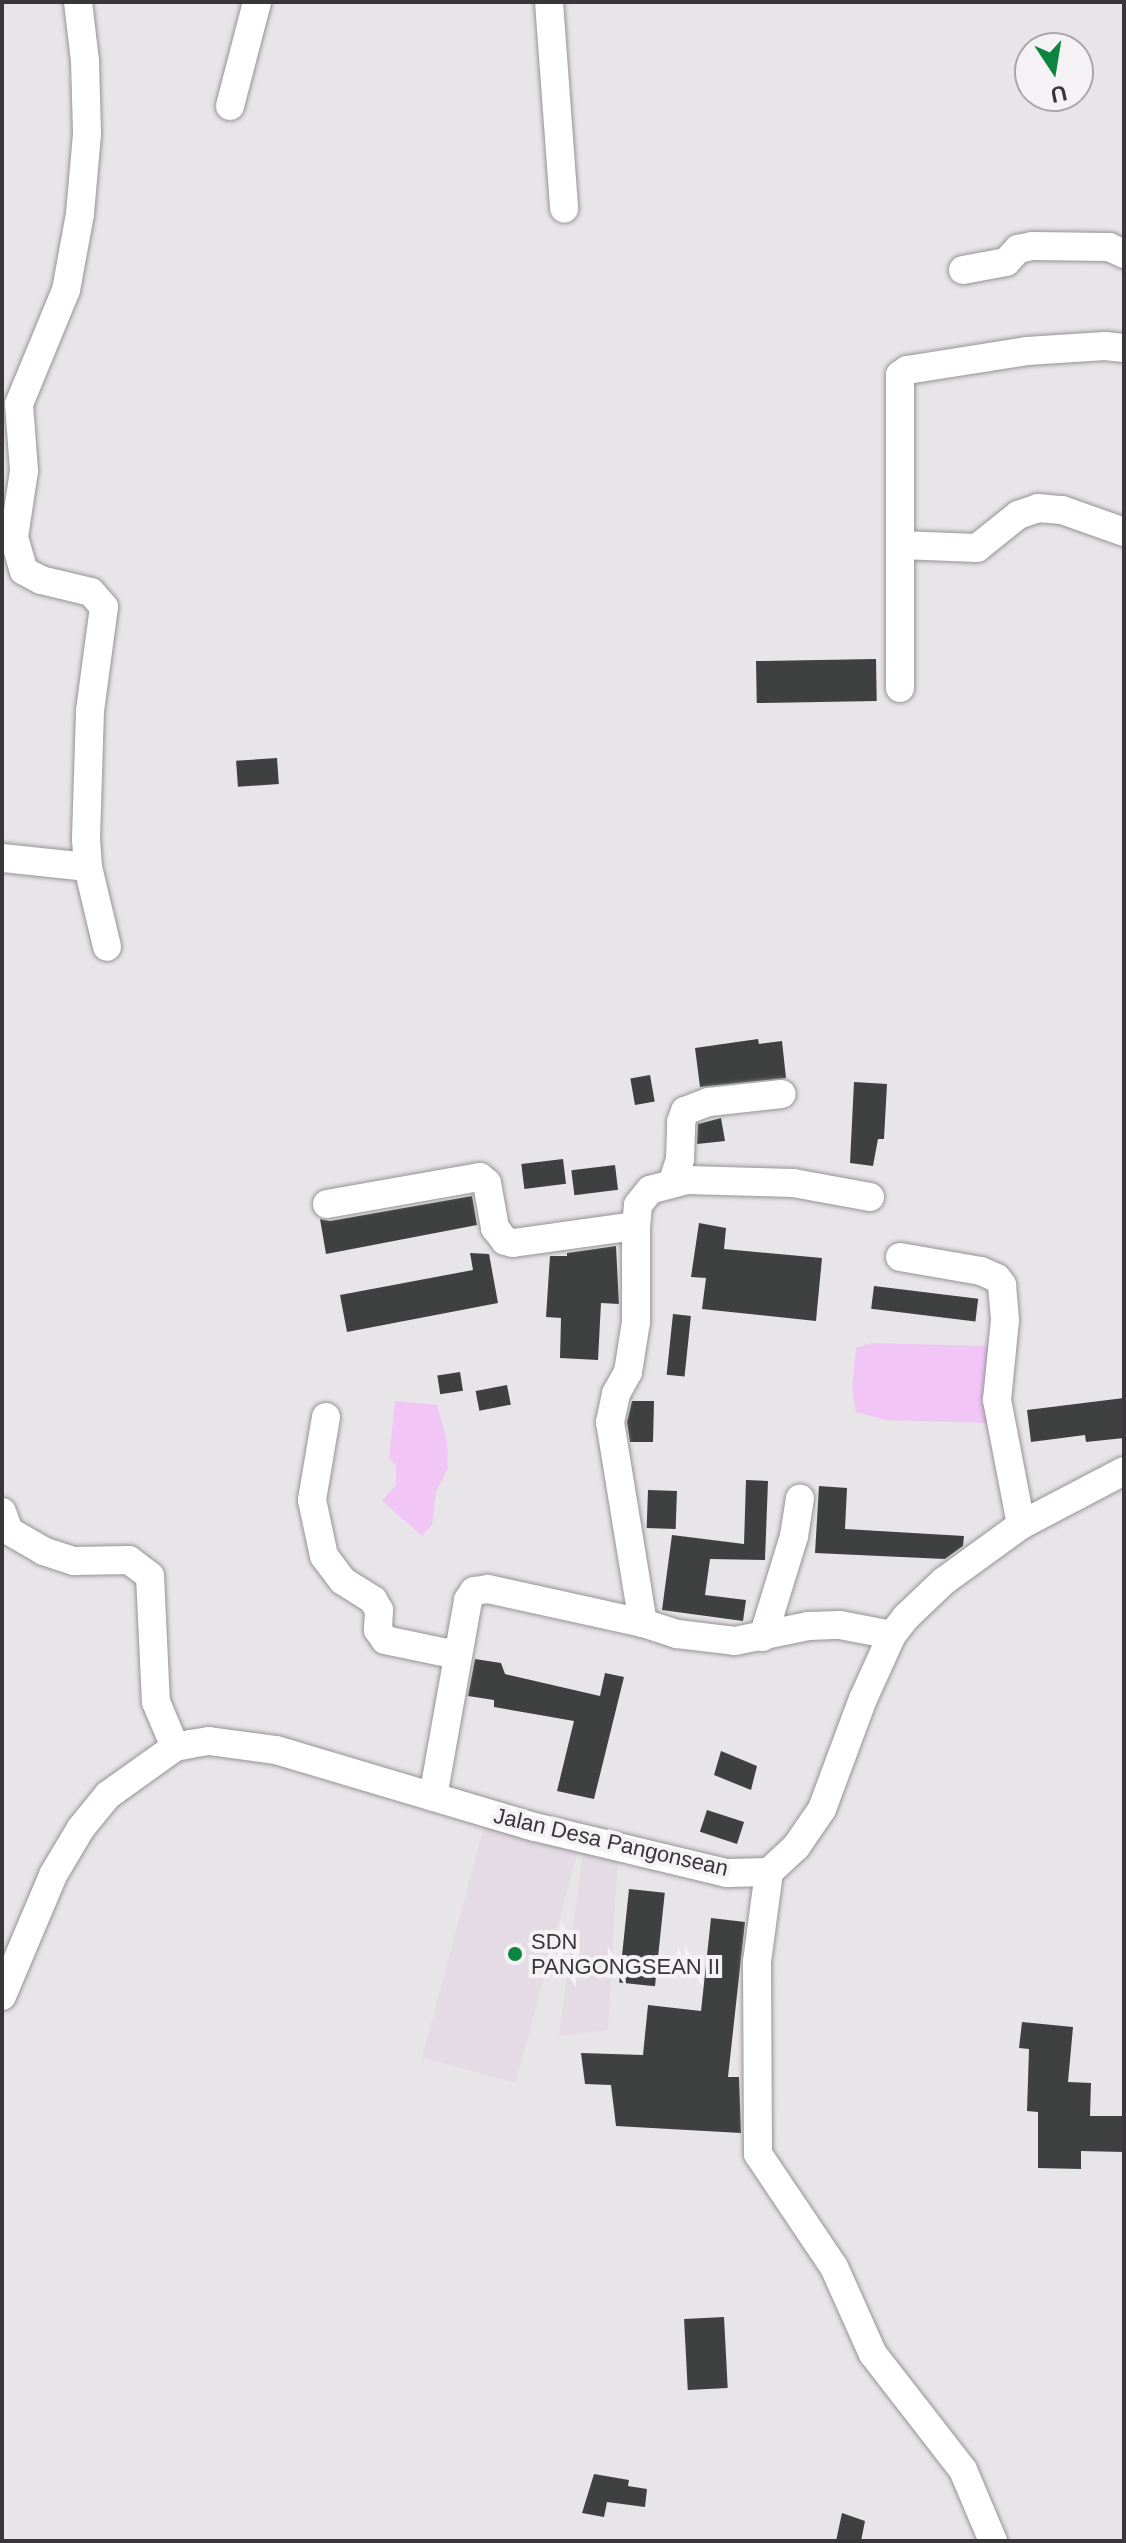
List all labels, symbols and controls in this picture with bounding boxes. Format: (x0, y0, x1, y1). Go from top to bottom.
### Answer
north arrow (1014, 32, 1094, 112)
text: U (1048, 80, 1069, 108)
street label: Jalan Desa Pangonsean (491, 1802, 731, 1882)
place label: SDN PANGONGSEAN II (531, 1928, 720, 1980)
marker: SDN PANGONGSEAN II (506, 1945, 524, 1963)

